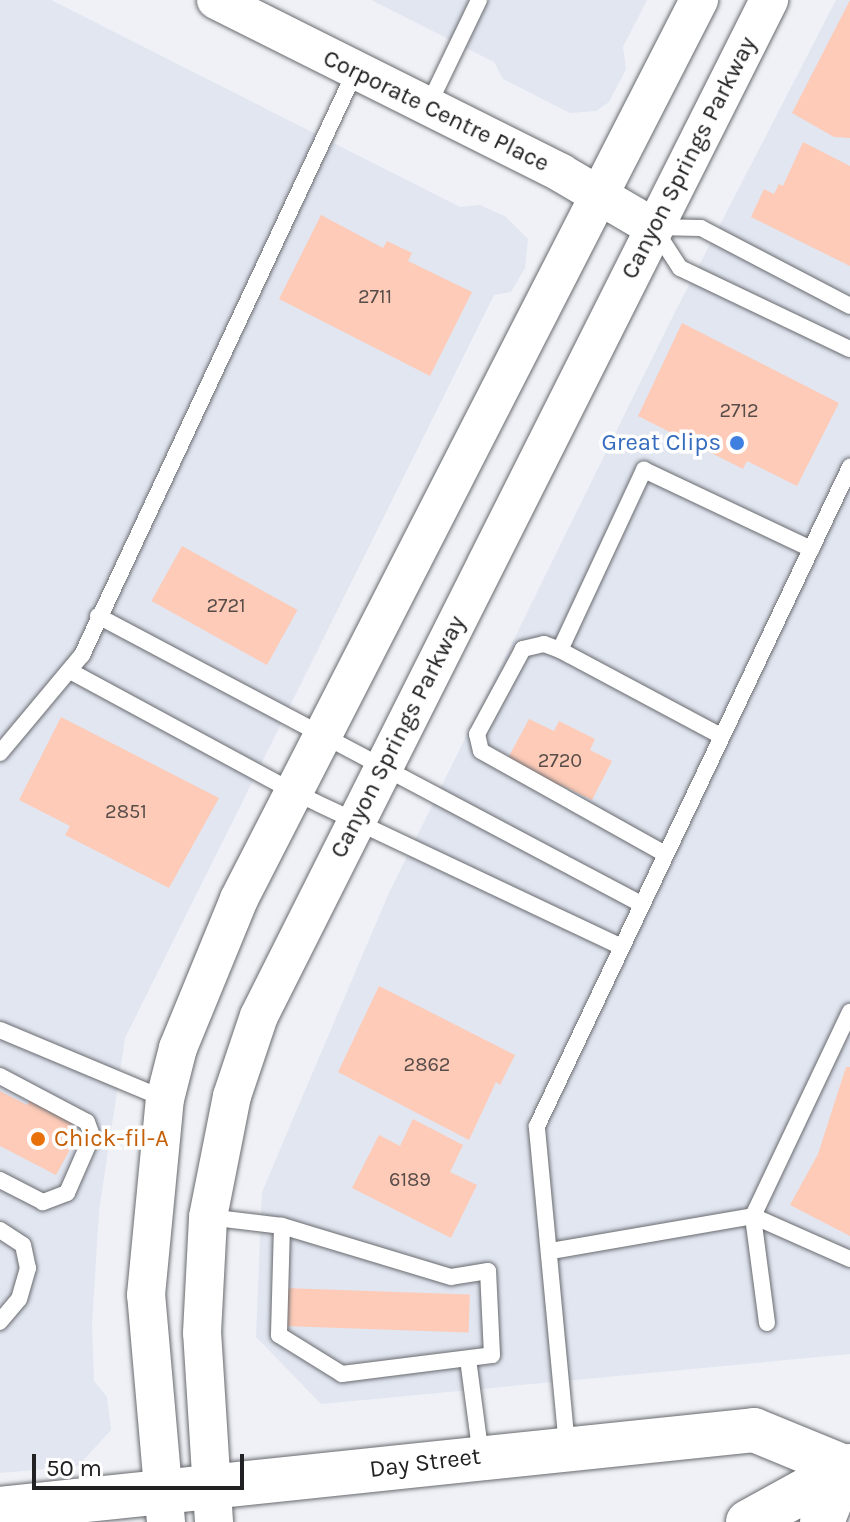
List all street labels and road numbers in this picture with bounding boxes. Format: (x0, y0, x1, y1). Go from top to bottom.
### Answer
street label: Canyon Springs Parkway (615, 32, 763, 284)
street label: Corporate Centre Place (318, 44, 554, 178)
street label: Canyon Springs Parkway (324, 611, 472, 863)
street label: Day Street (368, 1442, 482, 1484)

